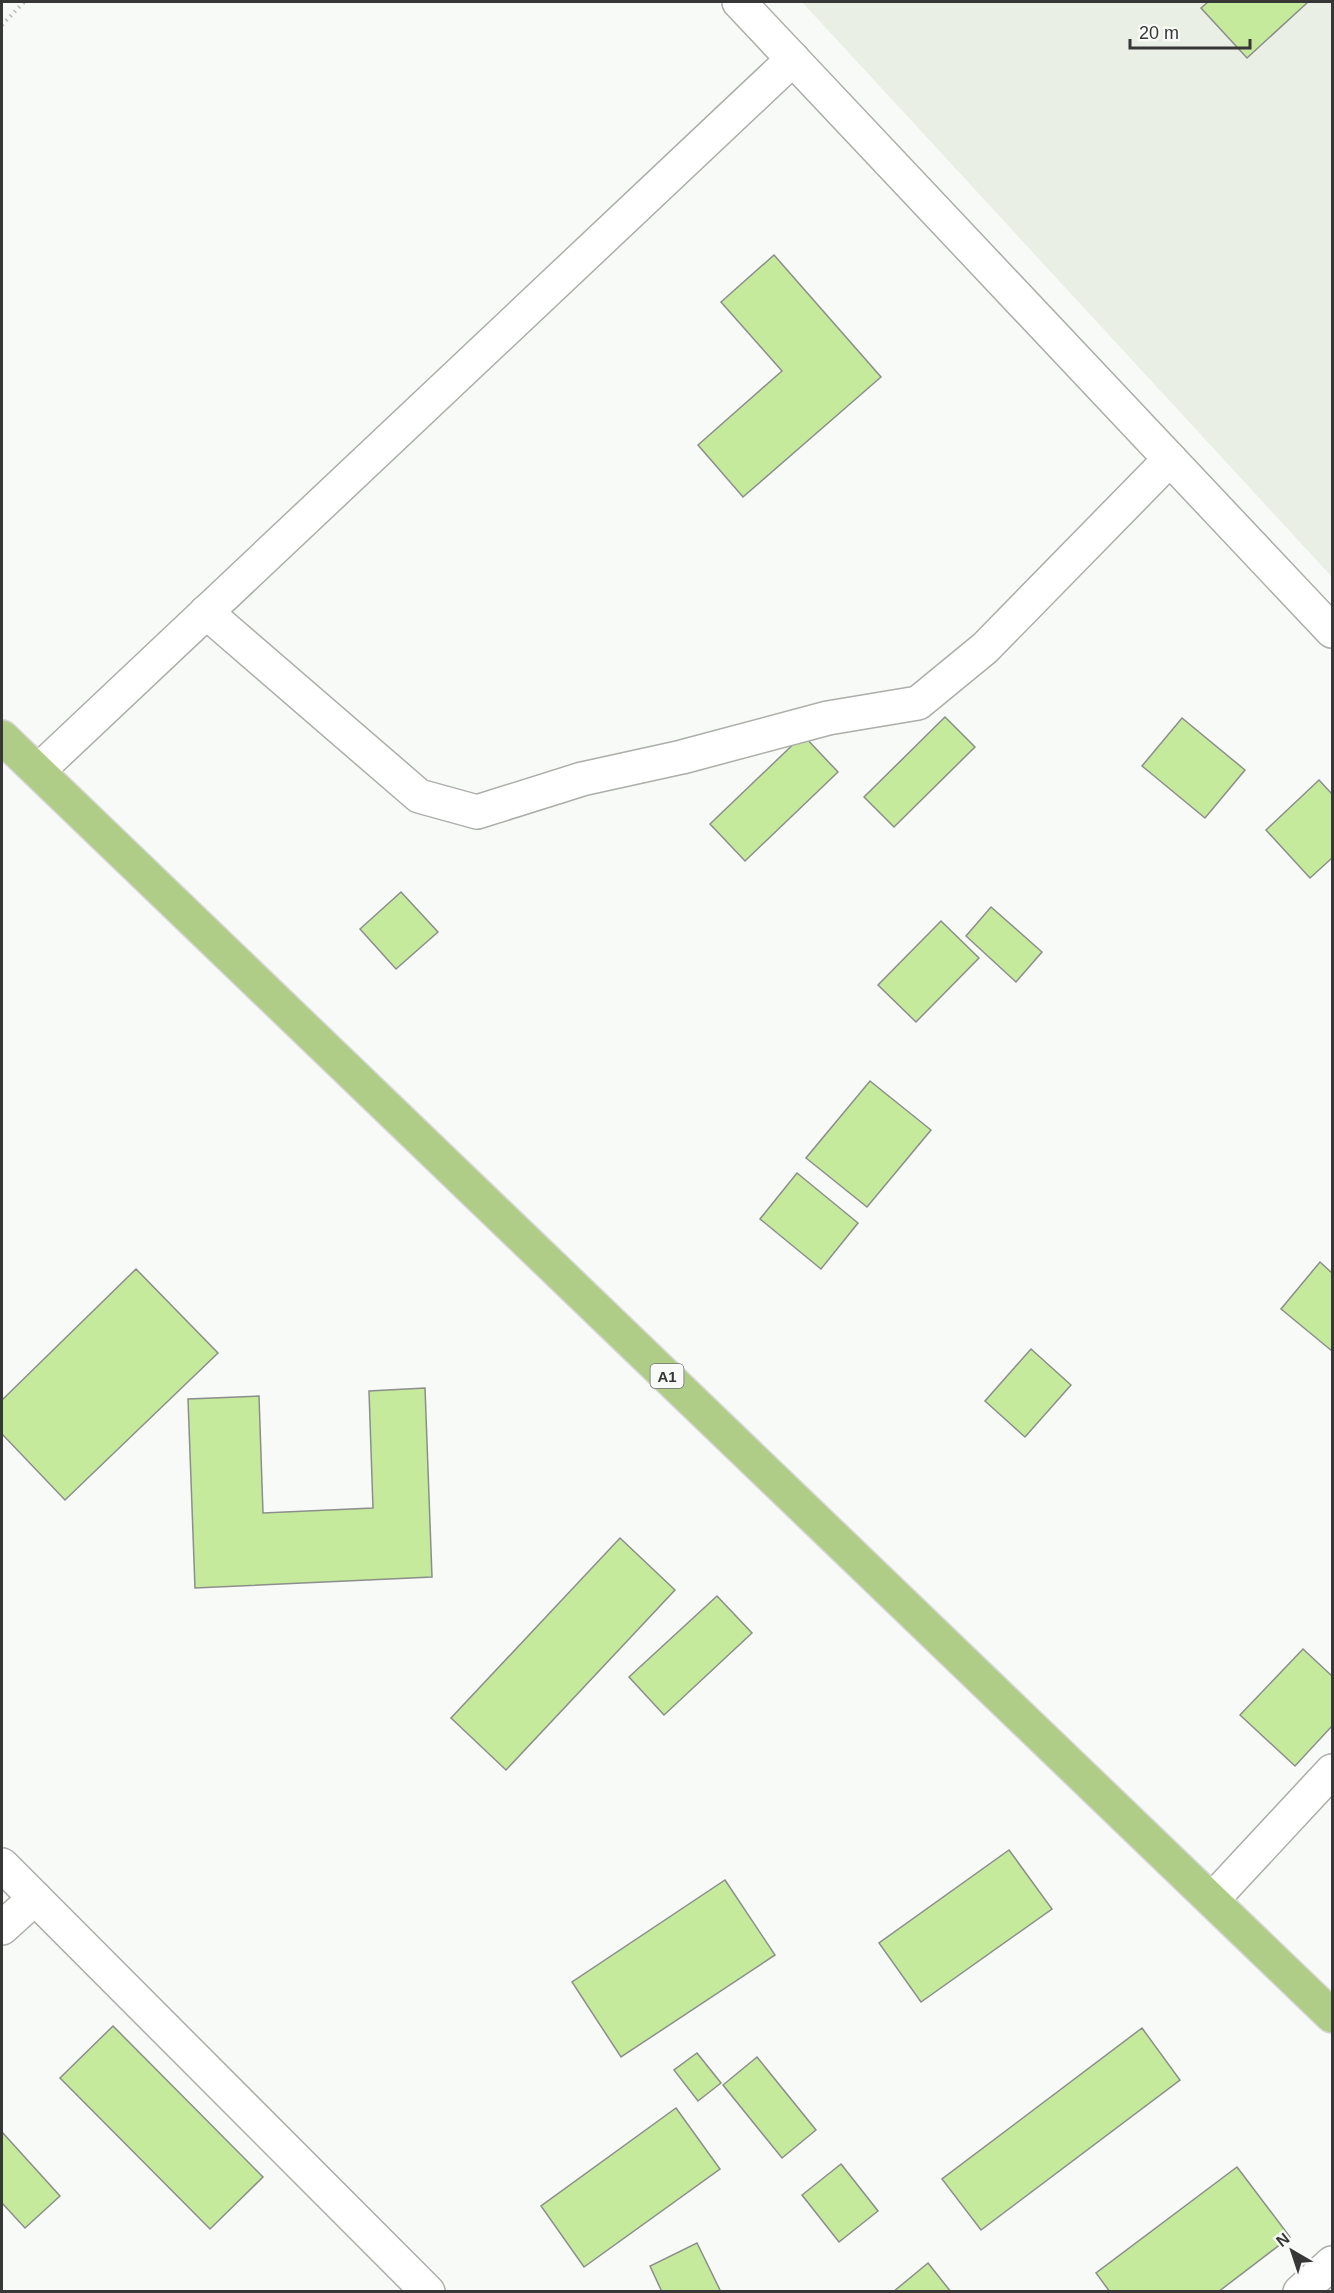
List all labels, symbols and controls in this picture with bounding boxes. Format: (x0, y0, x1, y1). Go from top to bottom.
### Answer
scale bar (1130, 12, 1250, 50)
text: 20 m (1139, 23, 1179, 43)
road number: A1 (650, 1364, 684, 1388)
north arrow (1262, 2221, 1322, 2281)
text: N (1273, 2229, 1293, 2250)

